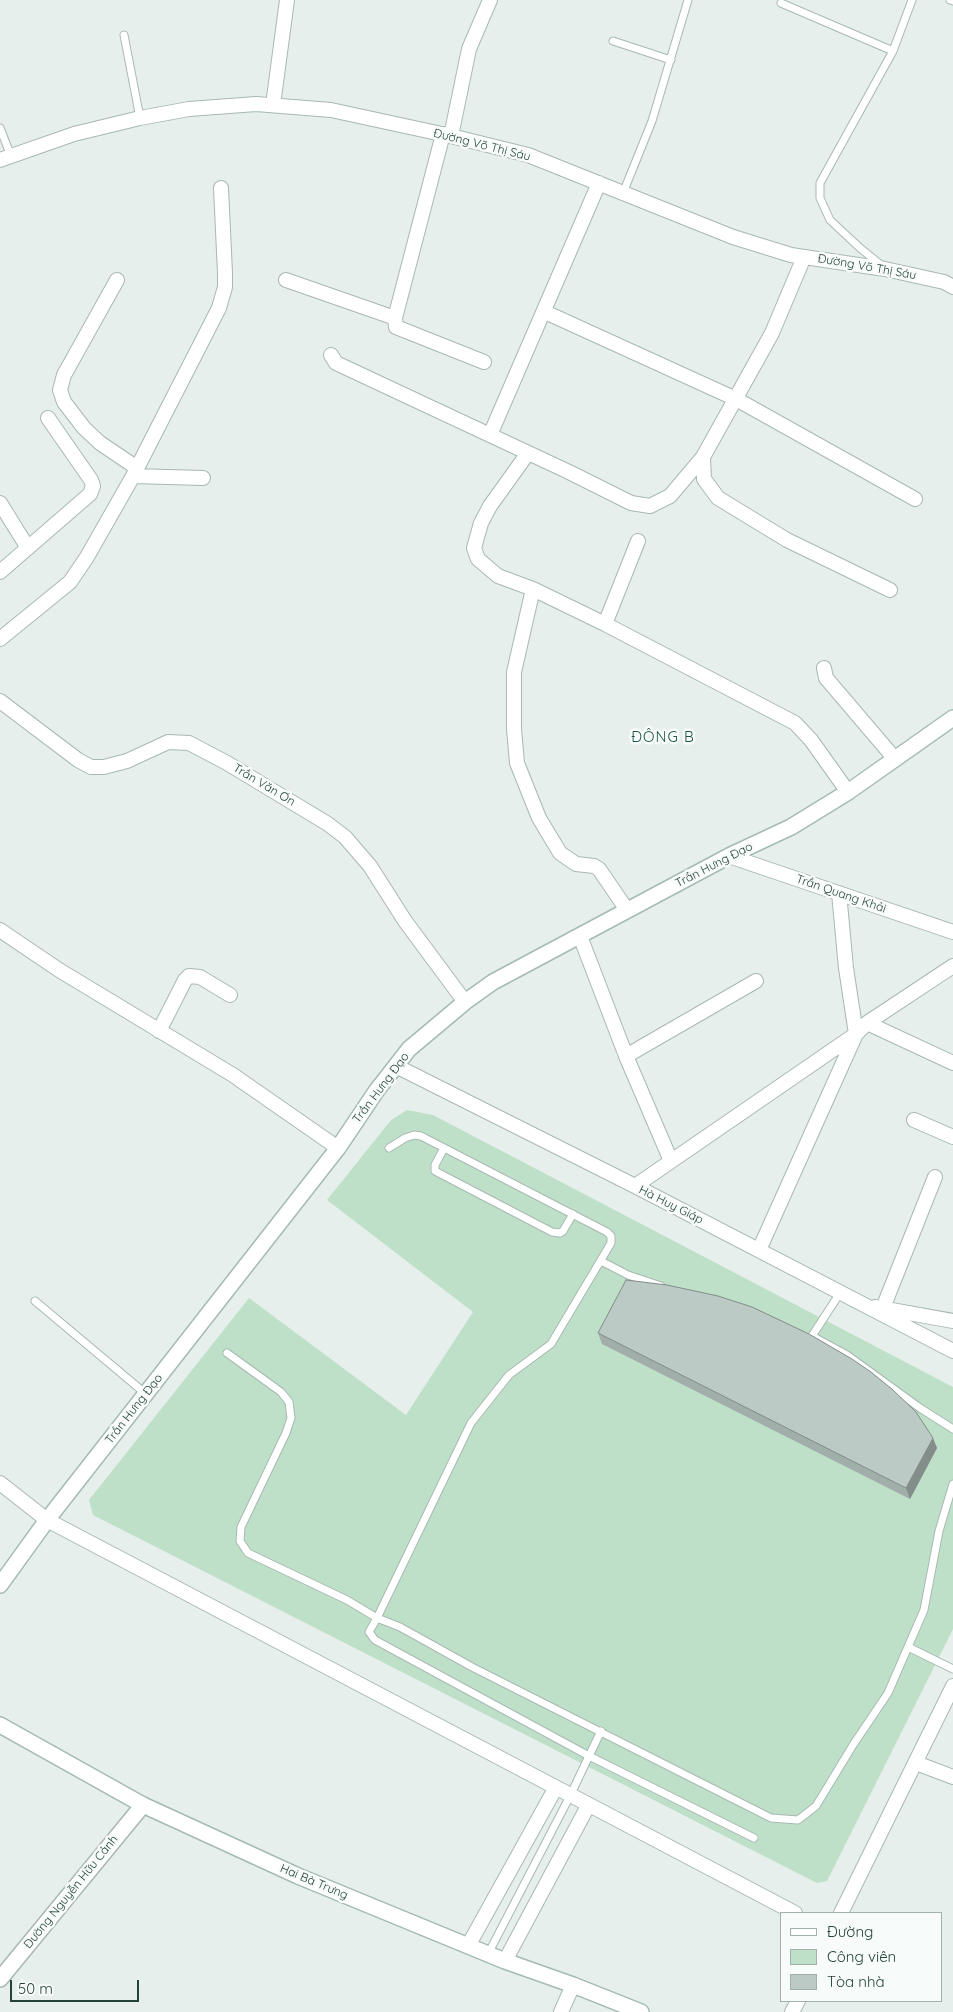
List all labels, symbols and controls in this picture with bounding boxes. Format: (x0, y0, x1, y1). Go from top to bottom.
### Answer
street label: Đường Võ Thị Sáu (432, 126, 532, 164)
street label: Đường Võ Thị Sáu (817, 251, 917, 283)
district label: ĐÔNG B (631, 728, 695, 746)
street label: Trần Văn Ơn (230, 761, 298, 809)
street label: Trần Hưng Đạo (673, 839, 755, 891)
street label: Trần Quang Khải (794, 872, 888, 916)
street label: Trần Hưng Đạo (350, 1050, 412, 1126)
street label: Hà Huy Giáp (636, 1183, 706, 1227)
street label: Trần Hưng Đạo (102, 1371, 166, 1447)
street label: Đường Nguyễn Hữu Cảnh (21, 1832, 121, 1952)
street label: Hai Bà Trưng (278, 1861, 350, 1903)
legend (780, 1912, 943, 2002)
text: Đường (827, 1922, 873, 1941)
text: Công viên (827, 1947, 896, 1966)
scale bar (12, 1970, 141, 2002)
text: Tòa nhà (827, 1972, 885, 1991)
text: 50 m (18, 1979, 53, 1998)

